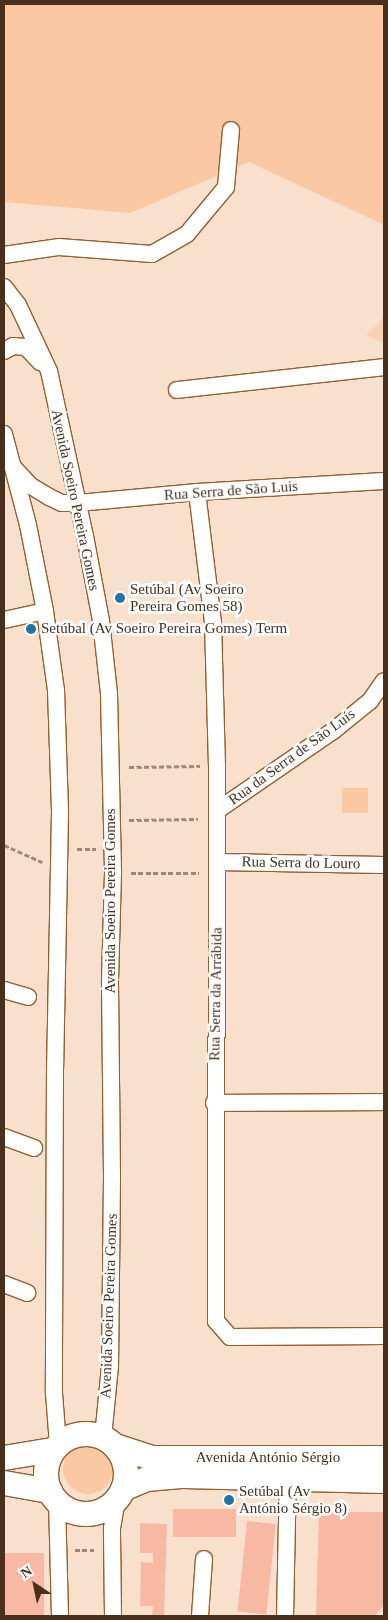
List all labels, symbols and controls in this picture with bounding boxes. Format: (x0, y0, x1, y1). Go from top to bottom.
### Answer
street label: Avenida Soeiro Pereira Gomes (47, 408, 103, 592)
street label: Rua Serra de São Luis (163, 477, 299, 505)
place label: Setúbal (Av Soeiro Pereira Gomes 58) (130, 580, 244, 615)
marker: Setúbal (Av Soeiro Pereira Gomes 58) (114, 592, 126, 604)
place label: Setúbal (Av Soeiro Pereira Gomes) Term (41, 620, 288, 638)
marker: Setúbal (Av Soeiro Pereira Gomes) Term (25, 623, 37, 635)
street label: Rua da Serra de São Luís (225, 705, 359, 809)
street label: Avenida Soeiro Pereira Gomes (102, 808, 120, 994)
street label: Rua Serra do Louro (241, 853, 361, 873)
street label: Rua Serra da Arrábida (206, 927, 226, 1061)
street label: Avenida Soeiro Pereira Gomes (97, 1213, 121, 1399)
street label: Avenida António Sérgio (195, 1449, 341, 1467)
place label: Setúbal (Av António Sérgio 8) (239, 1482, 347, 1517)
marker: Setúbal (Av António Sérgio 8) (223, 1494, 235, 1506)
north arrow (10, 1560, 60, 1610)
text: N (18, 1563, 35, 1581)

